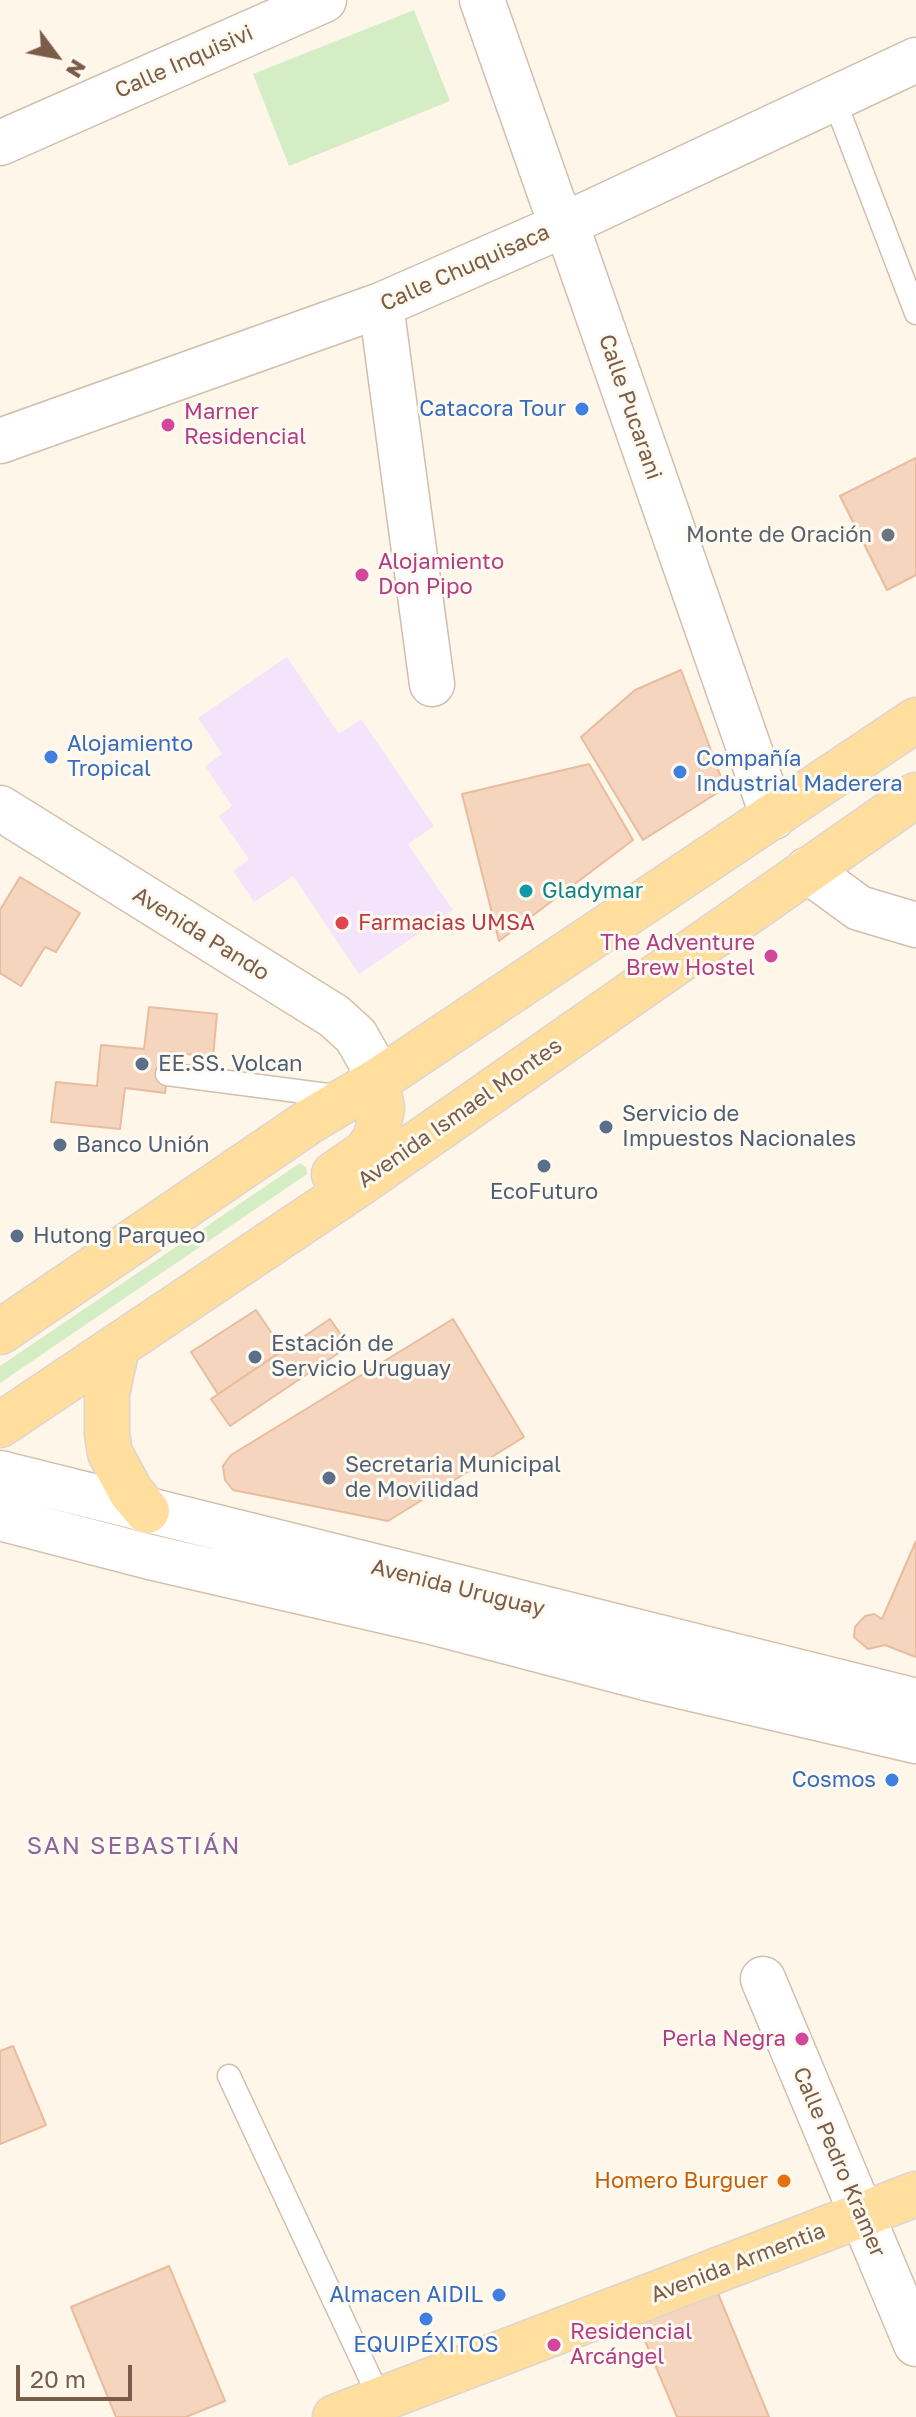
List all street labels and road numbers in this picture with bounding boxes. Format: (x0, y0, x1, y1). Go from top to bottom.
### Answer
street label: Calle Inquisivi (111, 20, 257, 104)
street label: Calle Chuquisaca (376, 219, 554, 317)
street label: Calle Pucarani (593, 331, 667, 483)
street label: Avenida Pando (128, 882, 274, 986)
street label: Avenida Ismael Montes (353, 1032, 567, 1194)
street label: Avenida Uruguay (368, 1554, 548, 1622)
street label: Calle Pedro Kramer (787, 2063, 891, 2261)
street label: Avenida Armentia (647, 2218, 829, 2308)

